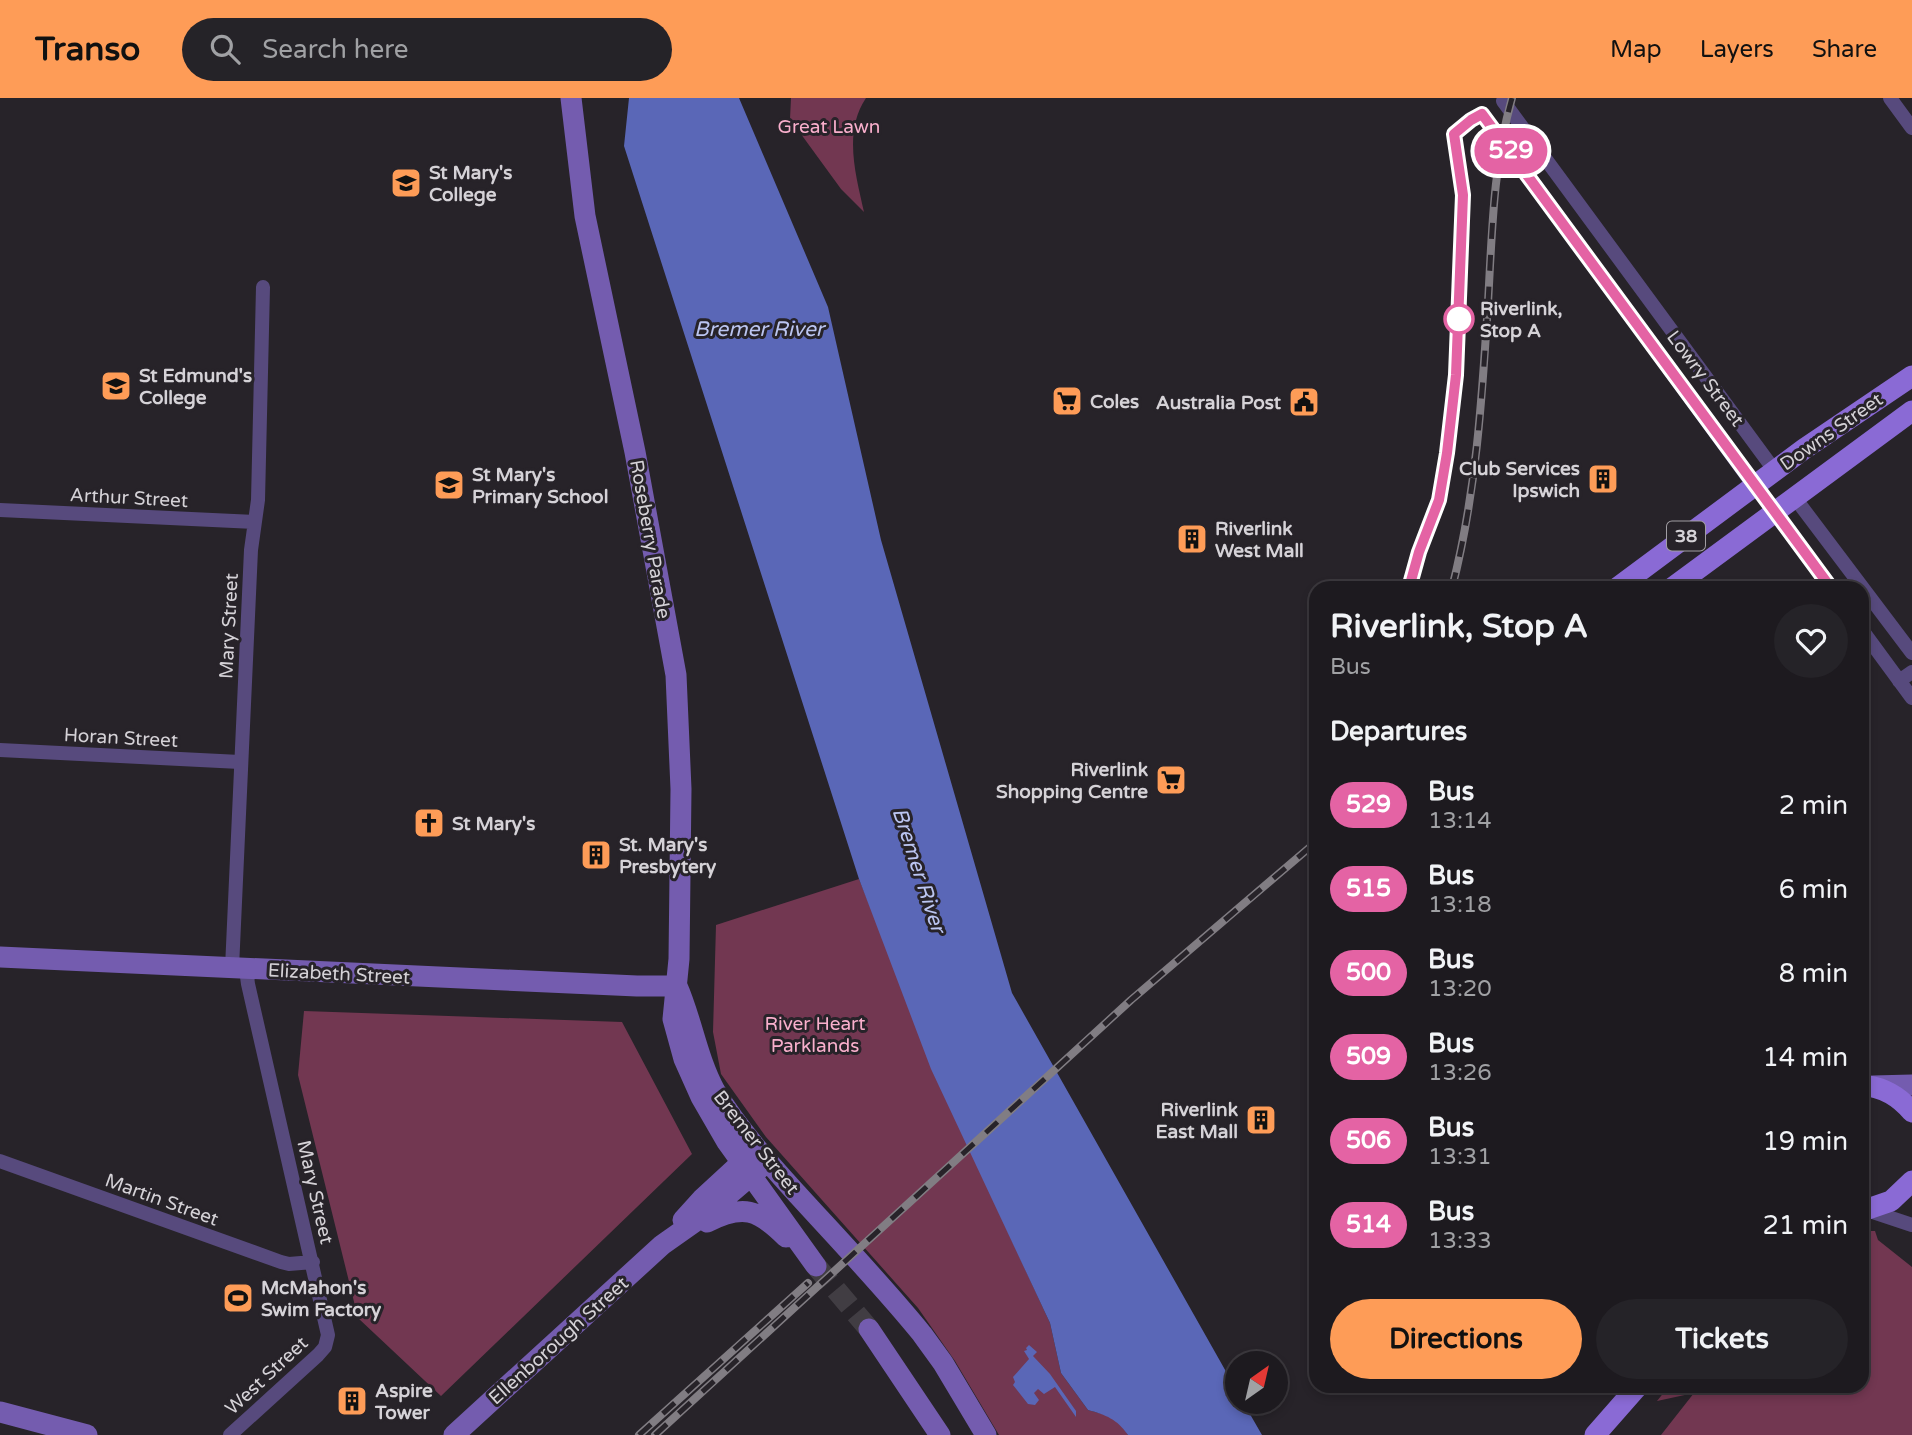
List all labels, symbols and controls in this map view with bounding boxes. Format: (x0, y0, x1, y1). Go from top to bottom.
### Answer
search box (182, 18, 672, 81)
text: Transo (35, 30, 140, 69)
icon: search (206, 30, 244, 68)
text: Search here (262, 34, 409, 65)
text: Map (1610, 35, 1662, 64)
text: Layers (1700, 35, 1774, 64)
text: Share (1812, 35, 1877, 64)
park label: Great Lawn (778, 116, 880, 138)
line badge: 529 (1471, 128, 1551, 174)
text: 529 (1488, 136, 1534, 165)
place label: St Mary's College (429, 162, 512, 207)
school or university icon: St Mary's College (389, 166, 423, 200)
place label: Riverlink, Stop A (1480, 298, 1563, 343)
marker: Riverlink, Stop A (1444, 304, 1474, 334)
water label: Bremer River (694, 317, 827, 342)
street label: Lowry Street (1662, 326, 1748, 431)
place label: St Edmund's College (139, 365, 252, 410)
school or university icon: St Edmund's College (99, 369, 133, 403)
supermarket icon: Coles (1050, 384, 1084, 418)
public building icon: Australia Post (1287, 385, 1321, 419)
street label: Downs Street (1776, 388, 1887, 475)
place label: Coles (1090, 391, 1139, 413)
place label: Australia Post (1156, 392, 1282, 414)
street label: Roseberry Parade (625, 458, 675, 620)
place label: Club Services Ipswich (1459, 458, 1580, 503)
building icon: Club Services Ipswich (1586, 462, 1620, 496)
place label: St Mary's Primary School (472, 464, 608, 509)
school or university icon: St Mary's Primary School (432, 468, 466, 502)
street label: Arthur Street (69, 484, 189, 512)
place label: Riverlink West Mall (1215, 518, 1304, 562)
building icon: Riverlink West Mall (1175, 522, 1209, 556)
road number: 38 (1667, 522, 1705, 550)
street label: Mary Street (215, 573, 243, 679)
button: heart (1774, 604, 1848, 678)
text: Riverlink, Stop A (1330, 607, 1588, 646)
text: Bus (1330, 653, 1371, 681)
text: Departures (1330, 716, 1467, 747)
street label: Horan Street (63, 724, 179, 752)
place label: Riverlink Shopping Centre (996, 759, 1149, 804)
supermarket icon: Riverlink Shopping Centre (1154, 763, 1188, 797)
text: Bus (1428, 776, 1474, 807)
text: 529 (1346, 790, 1391, 819)
text: 2 min (1779, 790, 1848, 821)
water label: Bremer River (887, 805, 951, 939)
church icon: St Mary's (412, 806, 446, 840)
text: 13:14 (1428, 807, 1492, 835)
place label: St Mary's (452, 813, 535, 836)
place label: St. Mary's Presbytery (619, 834, 717, 879)
building icon: St. Mary's Presbytery (579, 838, 613, 872)
text: Bus (1428, 860, 1474, 891)
text: 515 (1346, 874, 1391, 903)
text: 6 min (1779, 874, 1848, 905)
text: 13:18 (1428, 891, 1492, 919)
text: Bus (1428, 944, 1474, 975)
text: 500 (1346, 958, 1391, 987)
text: 8 min (1779, 958, 1848, 989)
street label: Elizabeth Street (267, 959, 411, 989)
text: 13:20 (1428, 975, 1492, 1003)
park label: River Heart Parklands (764, 1013, 866, 1057)
text: Bus (1428, 1028, 1474, 1059)
text: 509 (1346, 1042, 1391, 1071)
text: 14 min (1762, 1042, 1848, 1073)
text: 13:26 (1428, 1059, 1492, 1087)
street label: Bremer Street (709, 1086, 804, 1199)
place label: Riverlink East Mall (1156, 1099, 1239, 1143)
building icon: Riverlink East Mall (1244, 1103, 1278, 1137)
text: Bus (1428, 1112, 1474, 1143)
text: 506 (1346, 1126, 1391, 1155)
text: 19 min (1762, 1126, 1848, 1157)
street label: Mary Street (292, 1138, 338, 1246)
text: 13:31 (1428, 1143, 1492, 1171)
street label: Martin Street (102, 1169, 221, 1231)
text: Bus (1428, 1196, 1474, 1227)
text: 514 (1346, 1210, 1391, 1239)
text: 21 min (1762, 1210, 1848, 1241)
text: 13:33 (1428, 1227, 1492, 1255)
street label: Ellenborough Street (484, 1272, 633, 1409)
place label: McMahon's Swim Factory (261, 1277, 382, 1322)
sports icon: McMahon's Swim Factory (221, 1281, 255, 1315)
button: Directions (1330, 1299, 1582, 1379)
button: Tickets (1596, 1299, 1848, 1379)
street label: West Street (221, 1332, 312, 1419)
north arrow (1225, 1351, 1288, 1414)
map controls (1225, 1351, 1288, 1414)
place label: Aspire Tower (374, 1380, 433, 1424)
building icon: Aspire Tower (335, 1384, 369, 1418)

